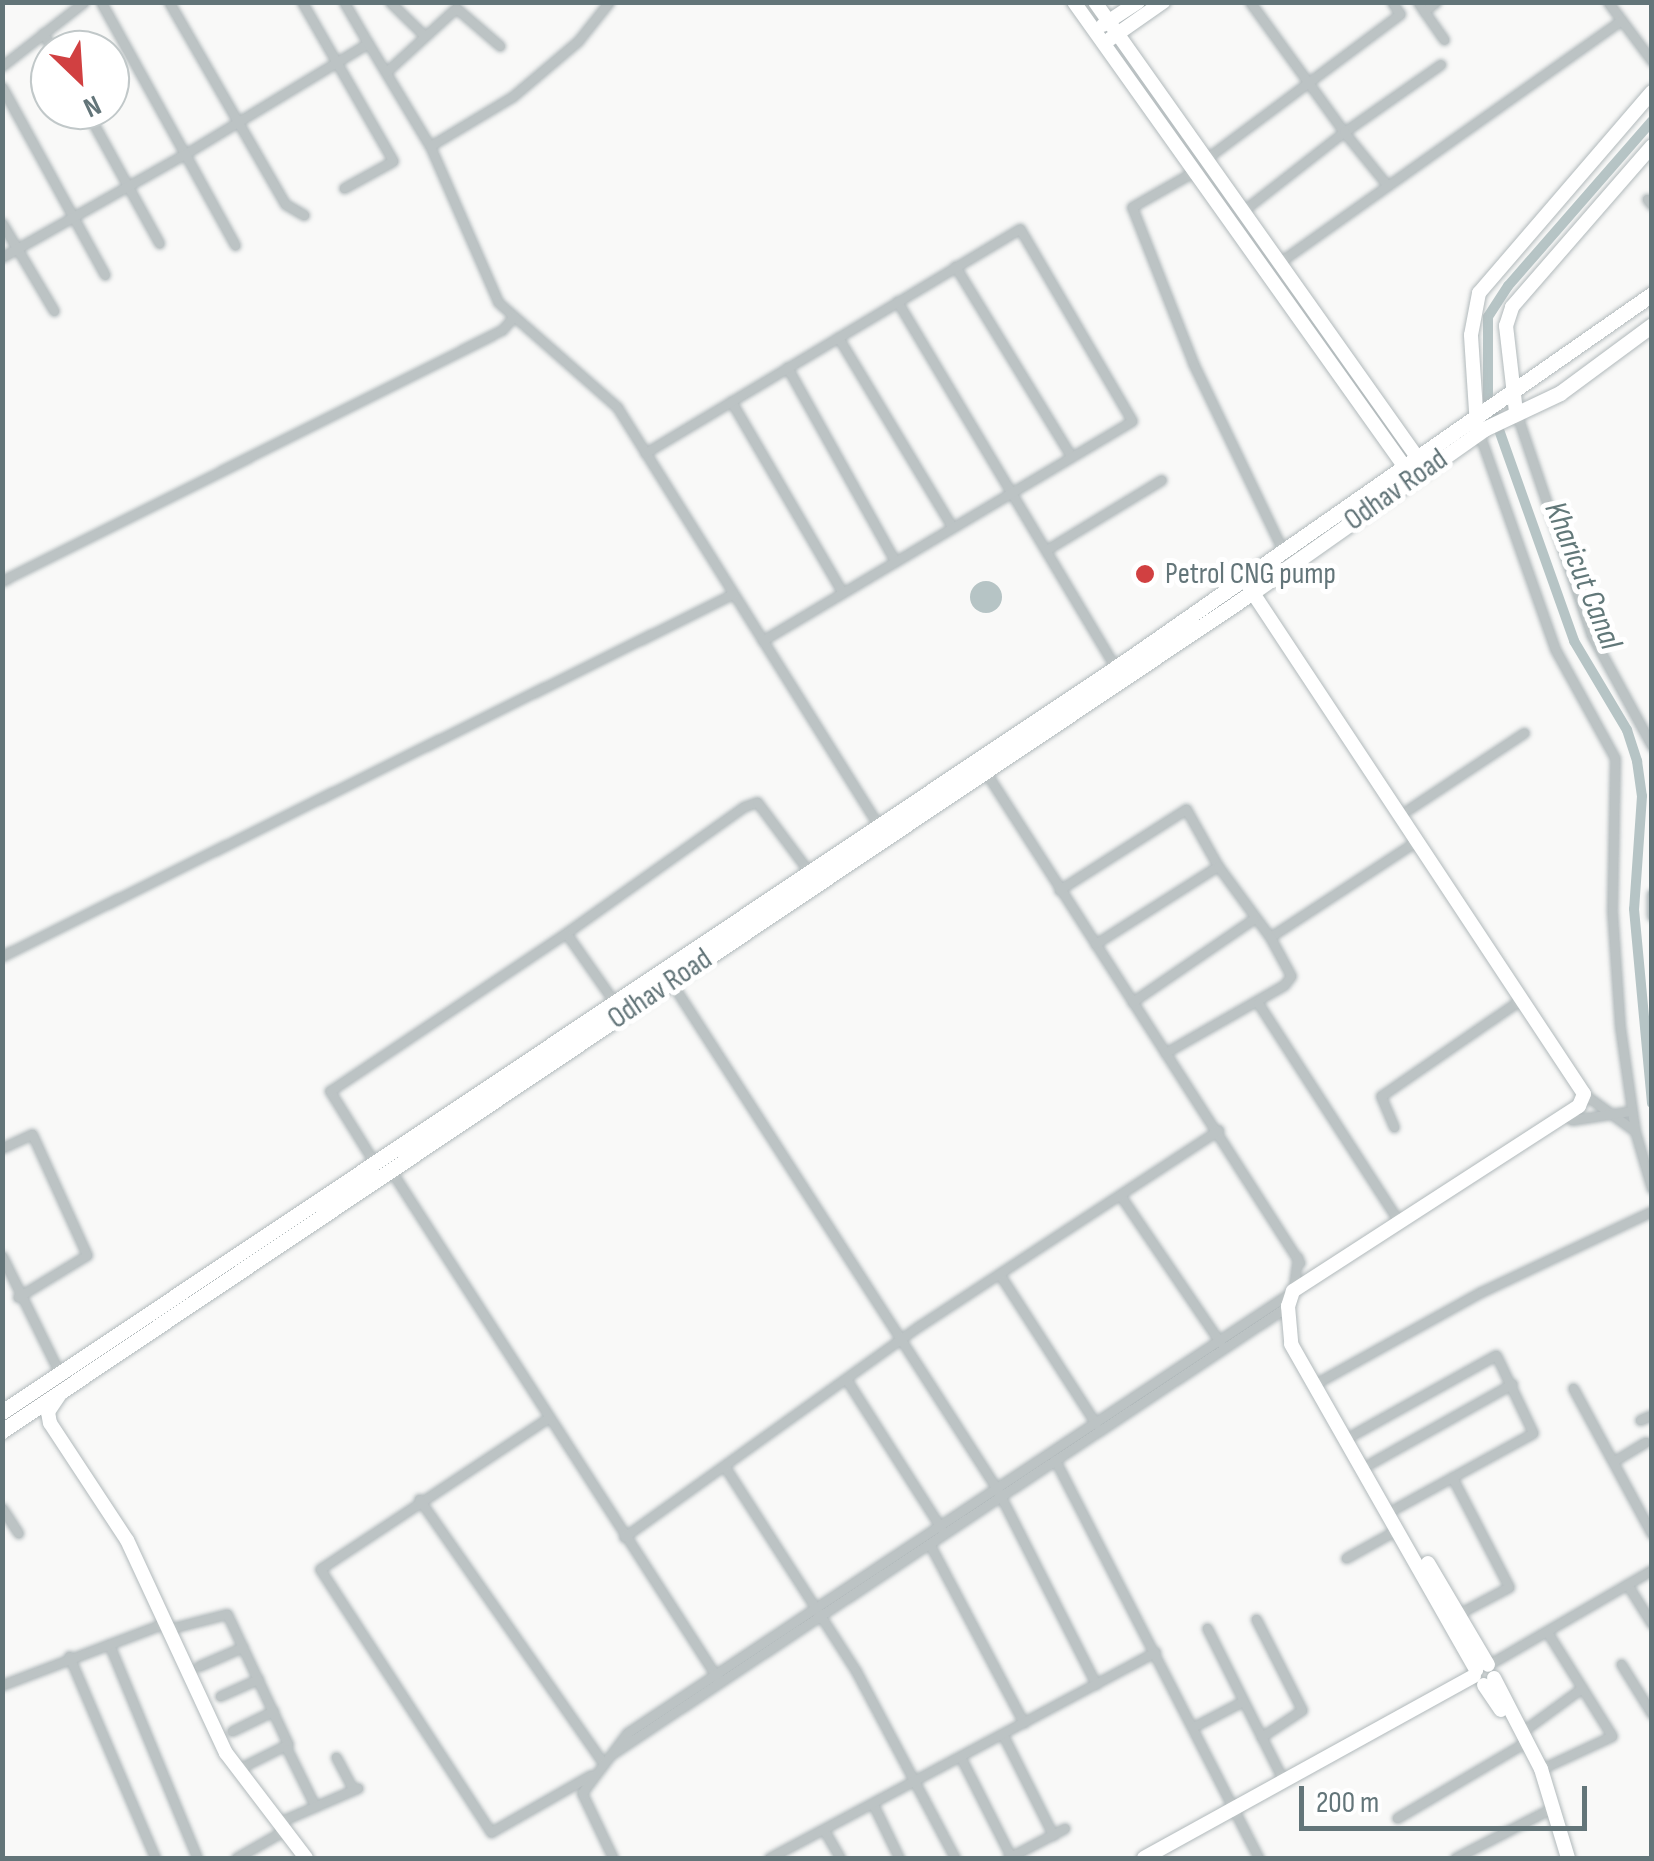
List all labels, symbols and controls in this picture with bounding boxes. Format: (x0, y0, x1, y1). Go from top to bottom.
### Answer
north arrow (30, 30, 130, 130)
text: N (78, 88, 106, 124)
street label: Odhav Road (1337, 441, 1455, 539)
water label: Kharicut Canal (1535, 497, 1629, 655)
place label: Petrol CNG pump (1165, 556, 1336, 592)
marker: Petrol CNG pump (1134, 563, 1156, 585)
street label: Odhav Road (601, 941, 719, 1037)
scale bar (1304, 1766, 1592, 1828)
text: 200 m (1316, 1785, 1379, 1821)

